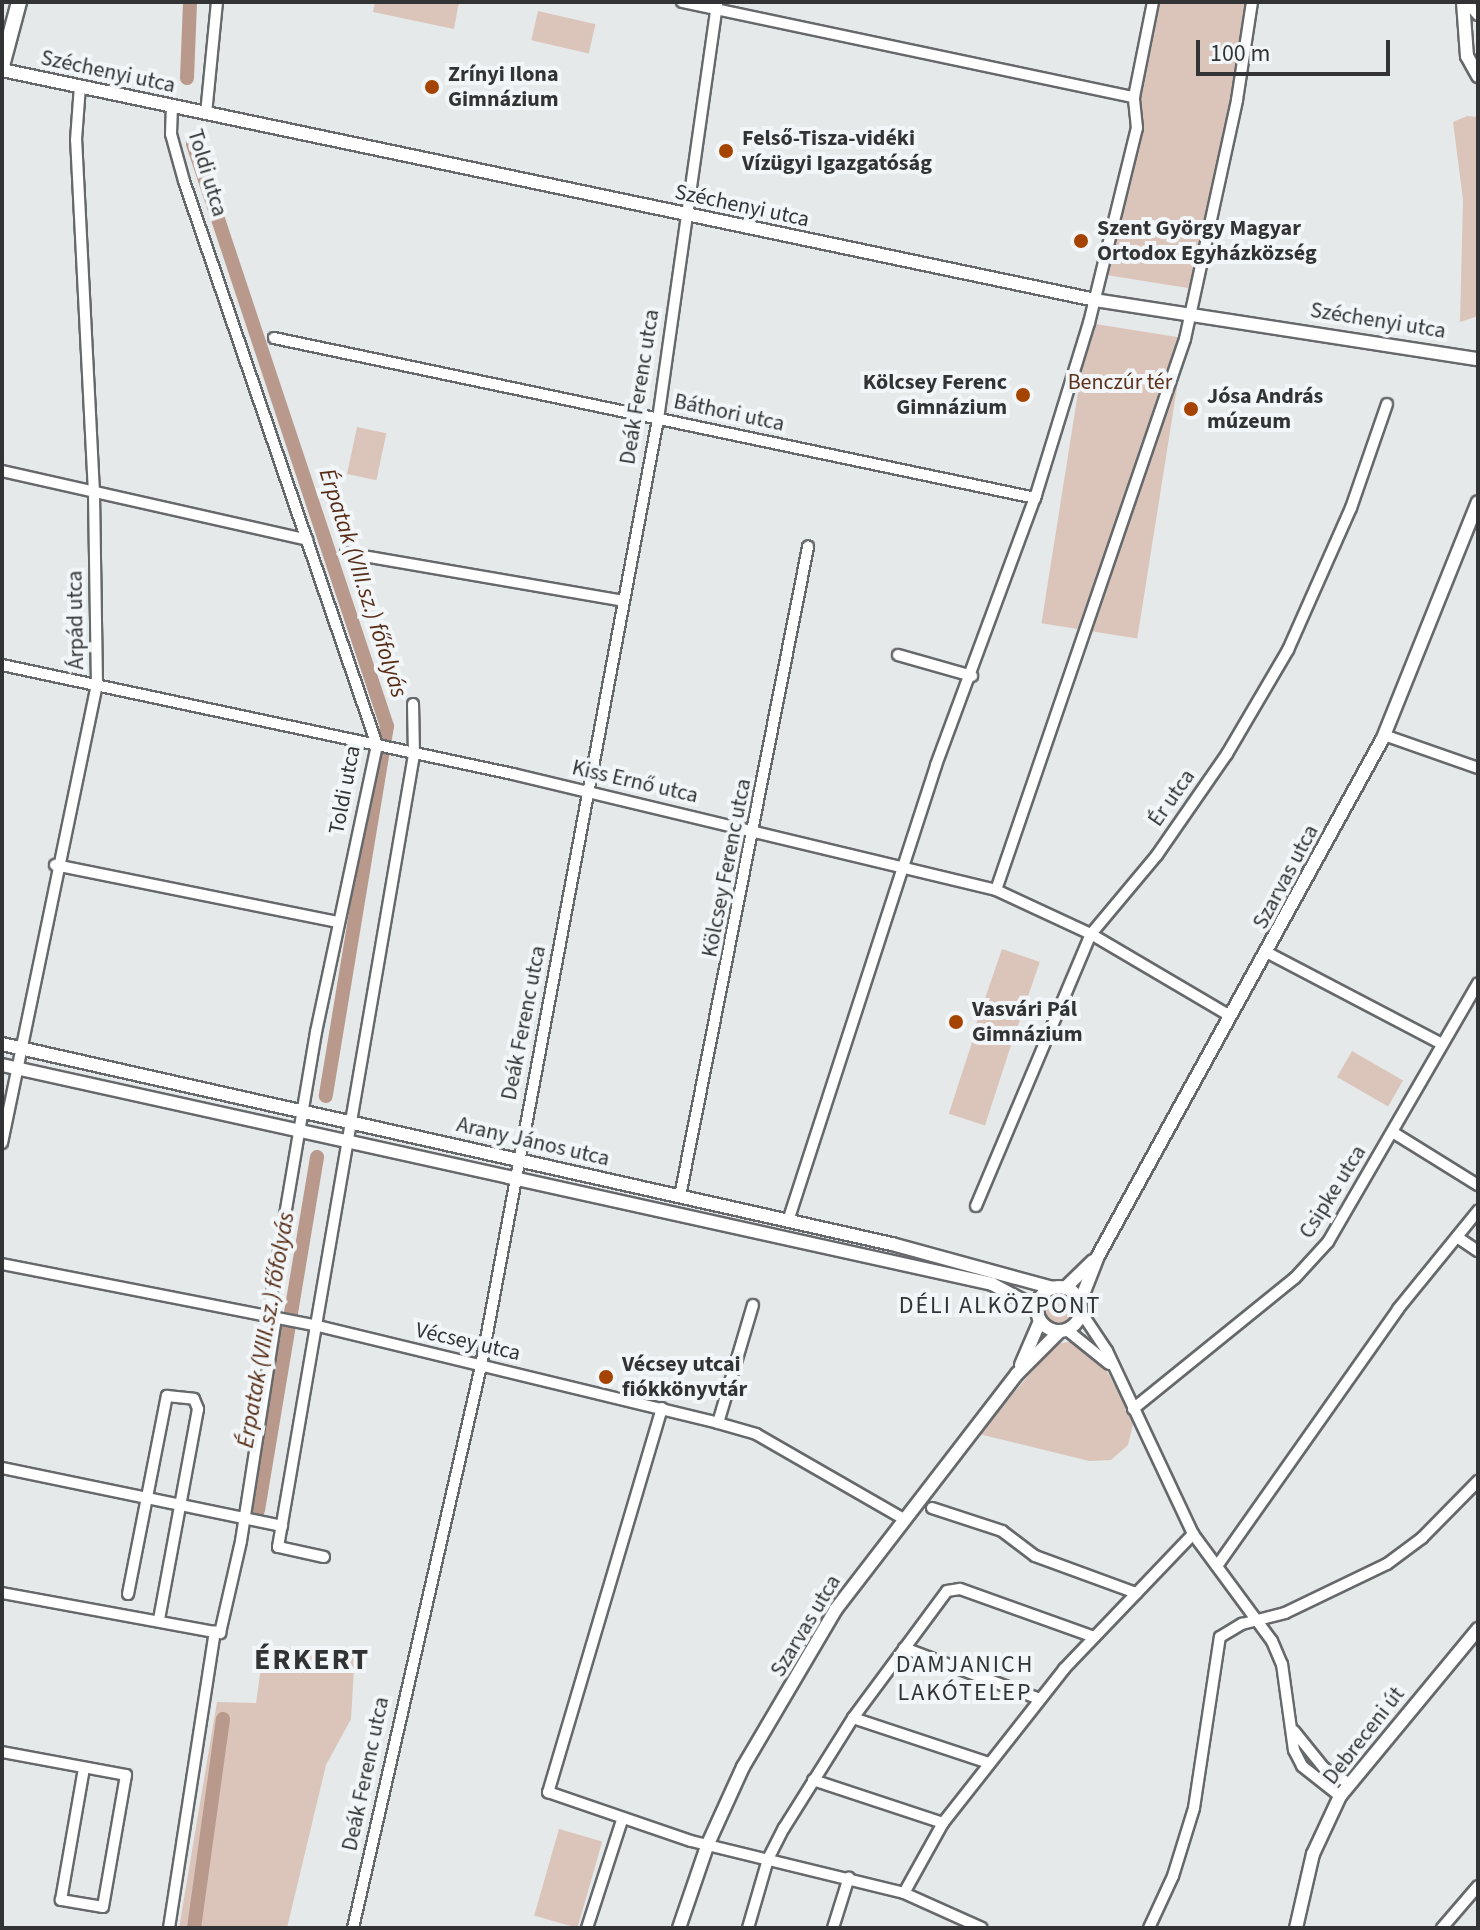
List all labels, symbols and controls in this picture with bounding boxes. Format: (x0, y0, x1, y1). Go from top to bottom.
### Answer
scale bar (1200, 24, 1394, 74)
text: 100 m (1210, 36, 1270, 71)
street label: Széchenyi utca (38, 45, 178, 99)
place label: Zrínyi Ilona Gimnázium (448, 61, 559, 112)
marker: Zrínyi Ilona Gimnázium (423, 78, 441, 96)
place label: Felső-Tisza-vidéki Vízügyi Igazgatóság (742, 125, 932, 176)
street label: Toldi utca (181, 126, 233, 220)
marker: Felső-Tisza-vidéki Vízügyi Igazgatóság (717, 142, 735, 160)
street label: Széchenyi utca (672, 179, 812, 233)
place label: Szent György Magyar Ortodox Egyházközség (1097, 215, 1317, 266)
marker: Szent György Magyar Ortodox Egyházközség (1072, 232, 1090, 250)
street label: Széchenyi utca (1308, 297, 1448, 345)
street label: Deák Ferenc utca (615, 308, 665, 466)
place label: Kölcsey Ferenc Gimnázium (863, 369, 1007, 420)
park label: Benczúr tér (1068, 370, 1172, 396)
place label: Jósa András múzeum (1207, 383, 1323, 434)
marker: Kölcsey Ferenc Gimnázium (1014, 386, 1032, 404)
street label: Báthori utca (671, 388, 787, 438)
marker: Jósa András múzeum (1182, 400, 1200, 418)
water label: Érpatak (VIII.sz.) főfolyás (312, 465, 414, 701)
street label: Árpád utca (62, 570, 90, 670)
street label: Toldi utca (323, 743, 367, 837)
street label: Kiss Ernő utca (569, 755, 701, 809)
street label: Ér utca (1143, 764, 1201, 832)
street label: Kölcsey Ferenc utca (697, 776, 757, 960)
street label: Szarvas utca (1247, 820, 1325, 934)
street label: Deák Ferenc utca (496, 944, 552, 1102)
place label: Vasvári Pál Gimnázium (972, 996, 1083, 1048)
marker: Vasvári Pál Gimnázium (947, 1013, 965, 1031)
street label: Arany János utca (454, 1112, 612, 1172)
street label: Csipke utca (1294, 1140, 1372, 1244)
water label: Érpatak (VIII.sz.) főfolyás (231, 1210, 301, 1450)
district label: DÉLI ALKÖZPONT (899, 1292, 1101, 1320)
street label: Vécsey utca (413, 1317, 523, 1367)
place label: Vécsey utcai fiókkönyvtár (622, 1351, 747, 1402)
marker: Vécsey utcai fiókkönyvtár (597, 1368, 615, 1386)
street label: Szarvas utca (765, 1570, 847, 1682)
district label: ÉRKERT (254, 1642, 370, 1678)
district label: DAMJANICH LAKÓTELEP (896, 1651, 1034, 1707)
street label: Debreceni út (1318, 1682, 1410, 1790)
street label: Deák Ferenc utca (337, 1695, 395, 1853)

